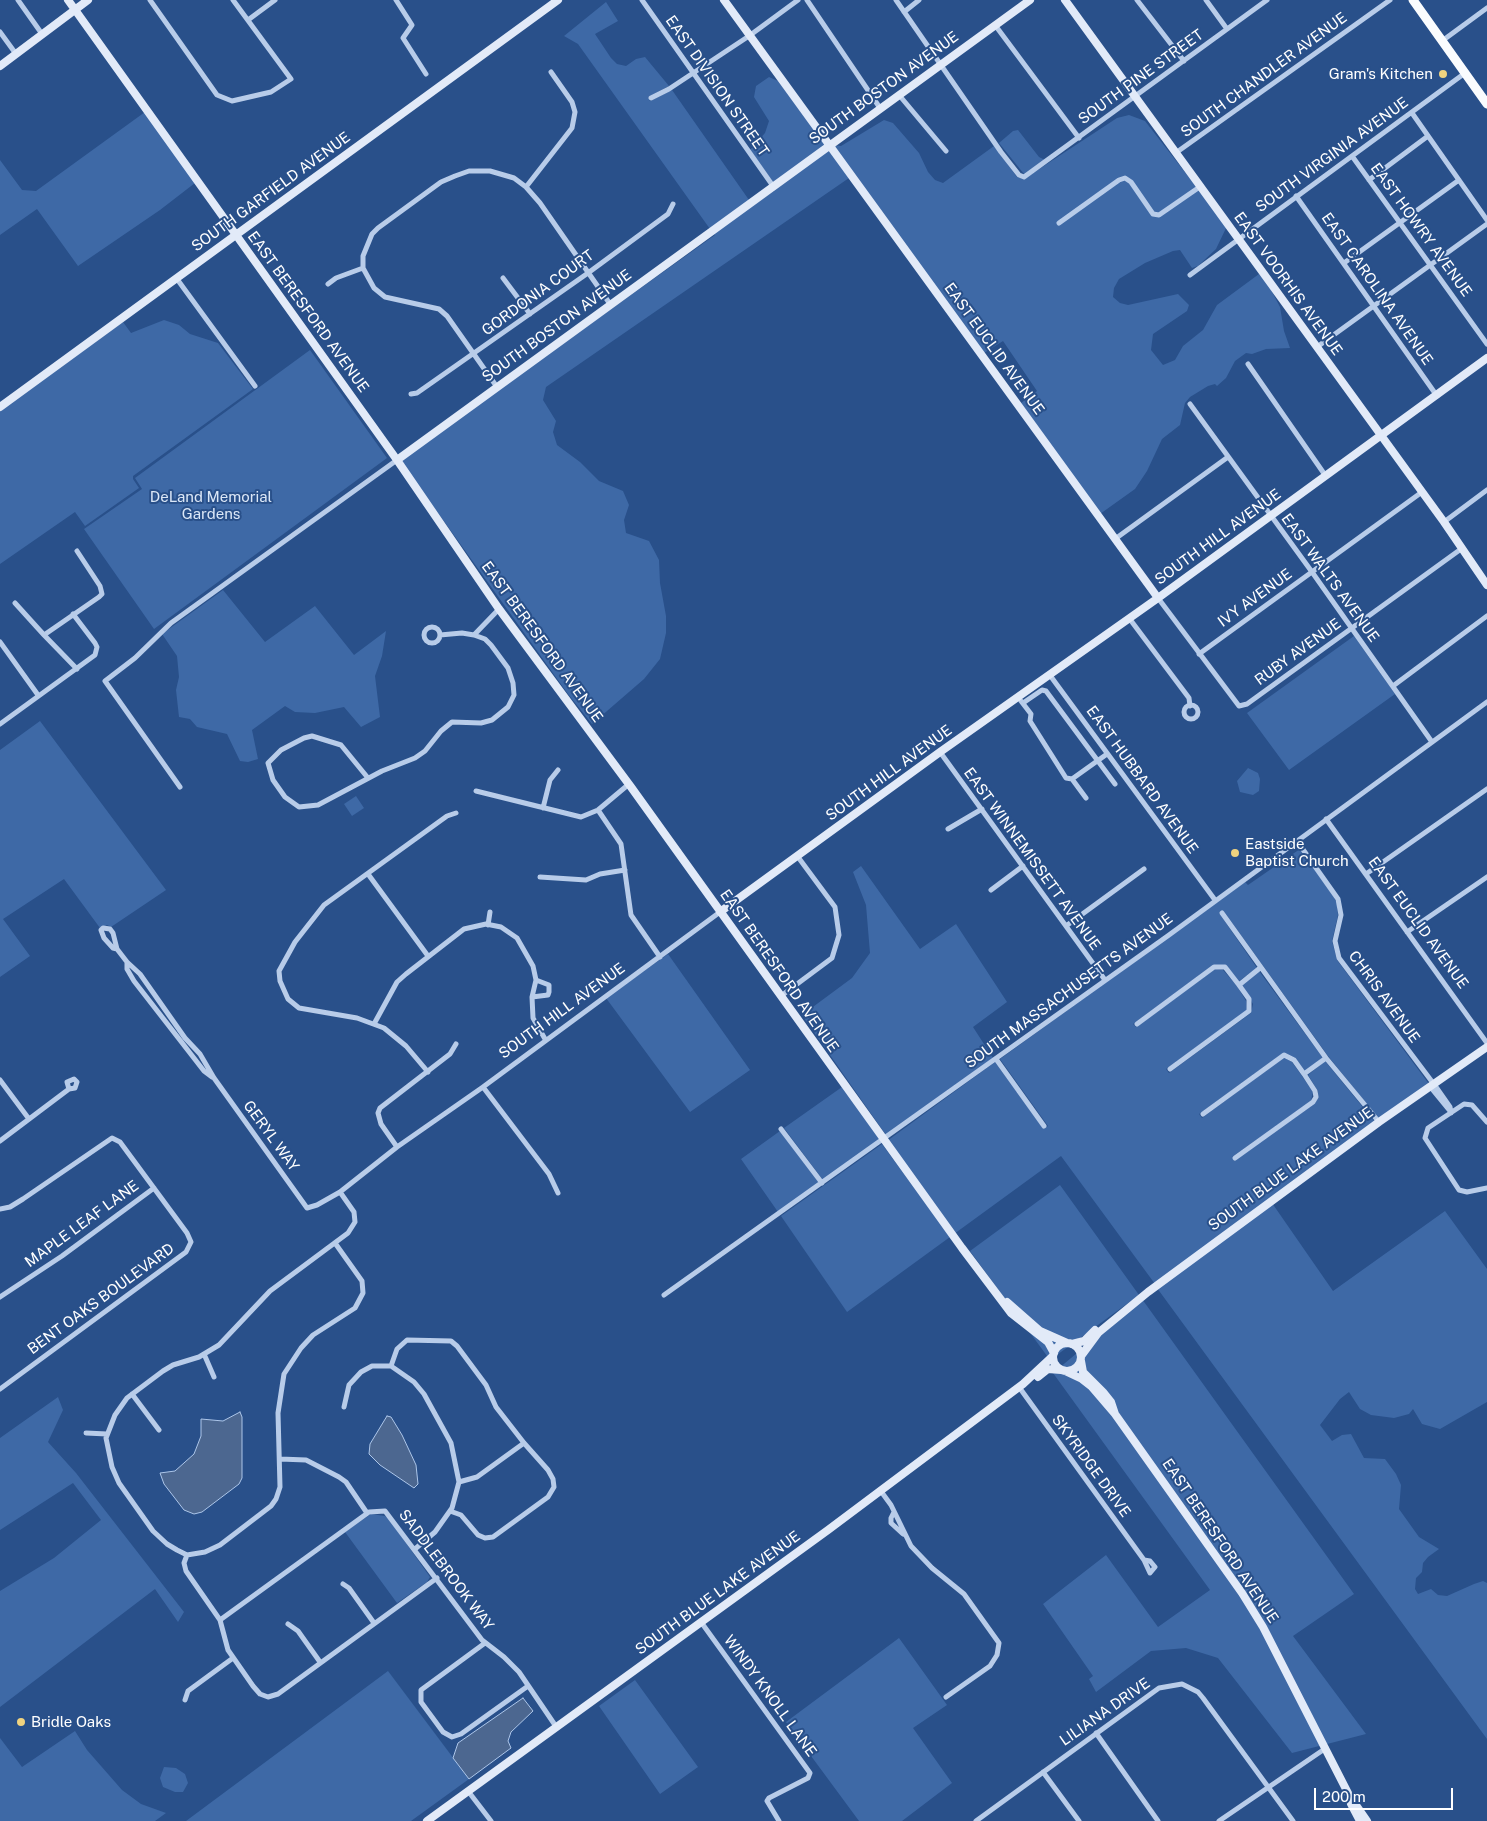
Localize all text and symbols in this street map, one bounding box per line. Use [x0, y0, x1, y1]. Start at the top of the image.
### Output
street label: SOUTH CHANDLER AVENUE [1178, 9, 1350, 141]
street label: EAST DIVISION STREET [661, 12, 773, 160]
street label: SOUTH PINE STREET [1075, 26, 1207, 128]
street label: SOUTH BOSTON AVENUE [806, 28, 962, 148]
place label: Gram's Kitchen [1329, 65, 1433, 83]
marker: Gram's Kitchen [1437, 68, 1449, 80]
street label: SOUTH VIRGINIA AVENUE [1252, 94, 1412, 216]
street label: SOUTH GARFIELD AVENUE [188, 128, 354, 256]
street label: EAST HOWRY AVENUE [1366, 160, 1476, 300]
street label: EAST VOORHIS AVENUE [1230, 209, 1346, 359]
street label: EAST CAROLINA AVENUE [1318, 209, 1436, 369]
street label: EAST BERESFORD AVENUE [244, 228, 372, 396]
street label: GORDONIA COURT [479, 246, 597, 340]
street label: SOUTH BOSTON AVENUE [479, 266, 635, 386]
street label: EAST EUCLID AVENUE [940, 280, 1048, 418]
street label: SOUTH HILL AVENUE [1151, 485, 1285, 589]
park label: DeLand Memorial Gardens [150, 488, 272, 523]
street label: EAST WALTS AVENUE [1277, 510, 1383, 646]
street label: EAST BERESFORD AVENUE [478, 558, 606, 726]
street label: IVY AVENUE [1214, 565, 1296, 631]
street label: RUBY AVENUE [1251, 615, 1345, 689]
street label: EAST HUBBARD AVENUE [1082, 703, 1202, 857]
street label: SOUTH HILL AVENUE [822, 721, 956, 825]
street label: EAST WINNEMISSETT AVENUE [960, 764, 1104, 954]
place label: Eastside Baptist Church [1245, 835, 1349, 870]
marker: Eastside Baptist Church [1229, 847, 1241, 859]
street label: EAST EUCLID AVENUE [1364, 854, 1472, 992]
street label: EAST BERESFORD AVENUE [716, 886, 842, 1056]
street label: SOUTH MASSACHUSETTS AVENUE [962, 910, 1176, 1072]
street label: CHRIS AVENUE [1345, 947, 1423, 1047]
street label: SOUTH HILL AVENUE [495, 959, 629, 1063]
street label: GERYL WAY [239, 1097, 303, 1175]
street label: SOUTH BLUE LAKE AVENUE [1205, 1103, 1377, 1235]
street label: MAPLE LEAF LANE [22, 1177, 142, 1271]
street label: BENT OAKS BOULEVARD [24, 1240, 178, 1358]
street label: SKYRIDGE DRIVE [1048, 1411, 1134, 1521]
street label: EAST BERESFORD AVENUE [1158, 1455, 1282, 1627]
street label: SADDLEBROOK WAY [395, 1506, 497, 1634]
street label: SOUTH BLUE LAKE AVENUE [632, 1527, 804, 1659]
street label: WINDY KNOLL LANE [720, 1632, 820, 1760]
street label: LILIANA DRIVE [1056, 1674, 1154, 1750]
place label: Bridle Oaks [31, 1713, 111, 1731]
marker: Bridle Oaks [15, 1716, 27, 1728]
scale bar [1317, 1778, 1456, 1810]
text: 200 m [1322, 1788, 1366, 1805]

